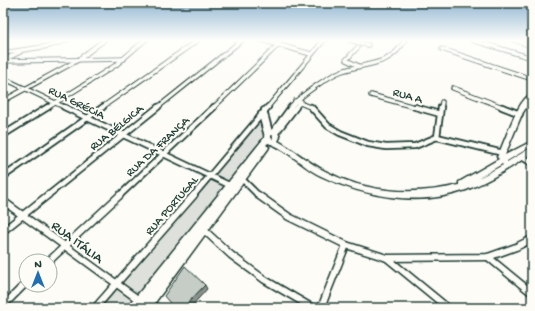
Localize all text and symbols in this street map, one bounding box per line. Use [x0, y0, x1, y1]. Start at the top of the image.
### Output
street label: RUA GRÉCIA [46, 84, 107, 124]
street label: RUA A [391, 86, 425, 108]
street label: RUA BÉLGICA [88, 102, 148, 155]
street label: RUA DA FRANÇA [124, 114, 194, 180]
street label: RUA PORTUGAL [143, 173, 202, 239]
street label: RUA ITÁLIA [47, 218, 106, 269]
north arrow [18, 253, 58, 293]
text: N [34, 259, 42, 271]

